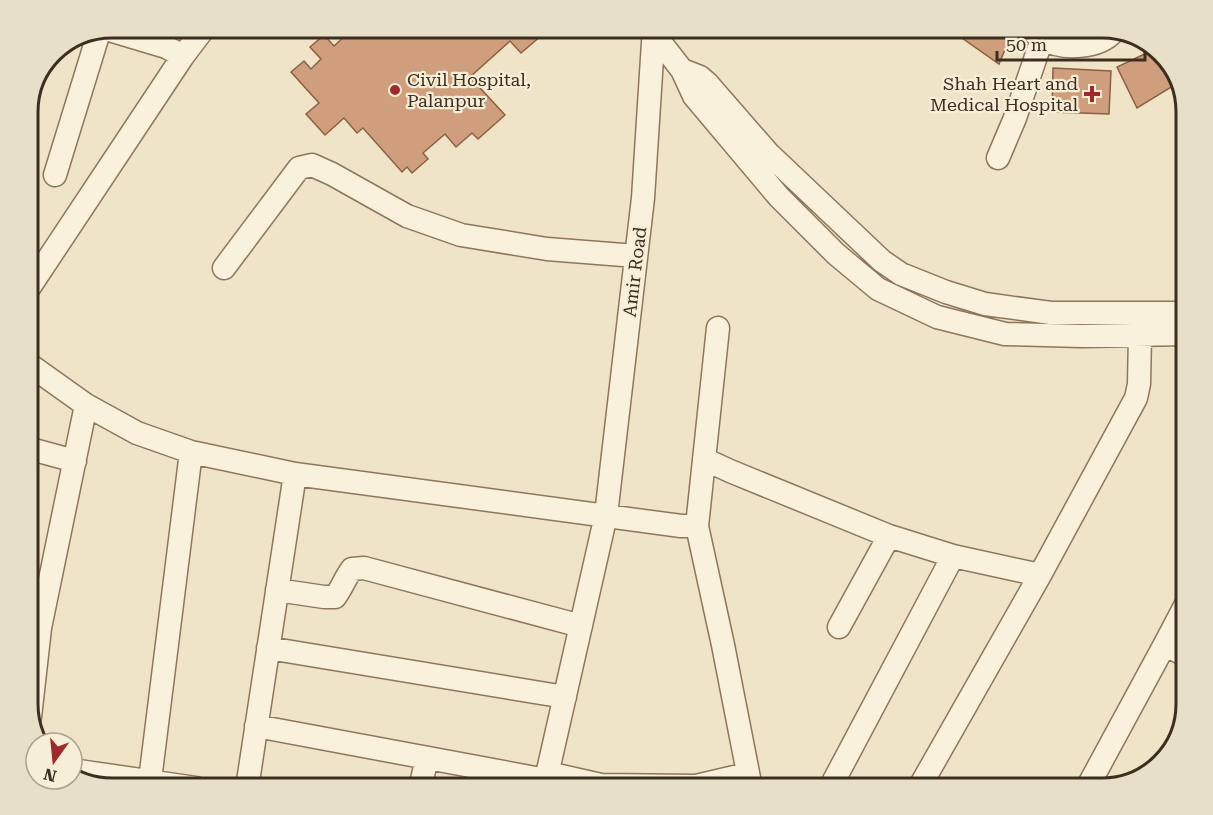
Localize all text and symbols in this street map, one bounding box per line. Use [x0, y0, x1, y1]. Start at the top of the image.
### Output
scale bar [997, 24, 1146, 62]
text: 50 m [1006, 34, 1047, 55]
place label: Civil Hospital, Palanpur [407, 69, 531, 111]
place label: Shah Heart and Medical Hospital [930, 73, 1078, 115]
marker: Civil Hospital, Palanpur [388, 83, 402, 97]
marker: Shah Heart and Medical Hospital [1083, 85, 1101, 103]
street label: Amir Road [619, 225, 651, 318]
north arrow [24, 731, 84, 791]
text: N [42, 764, 59, 786]

